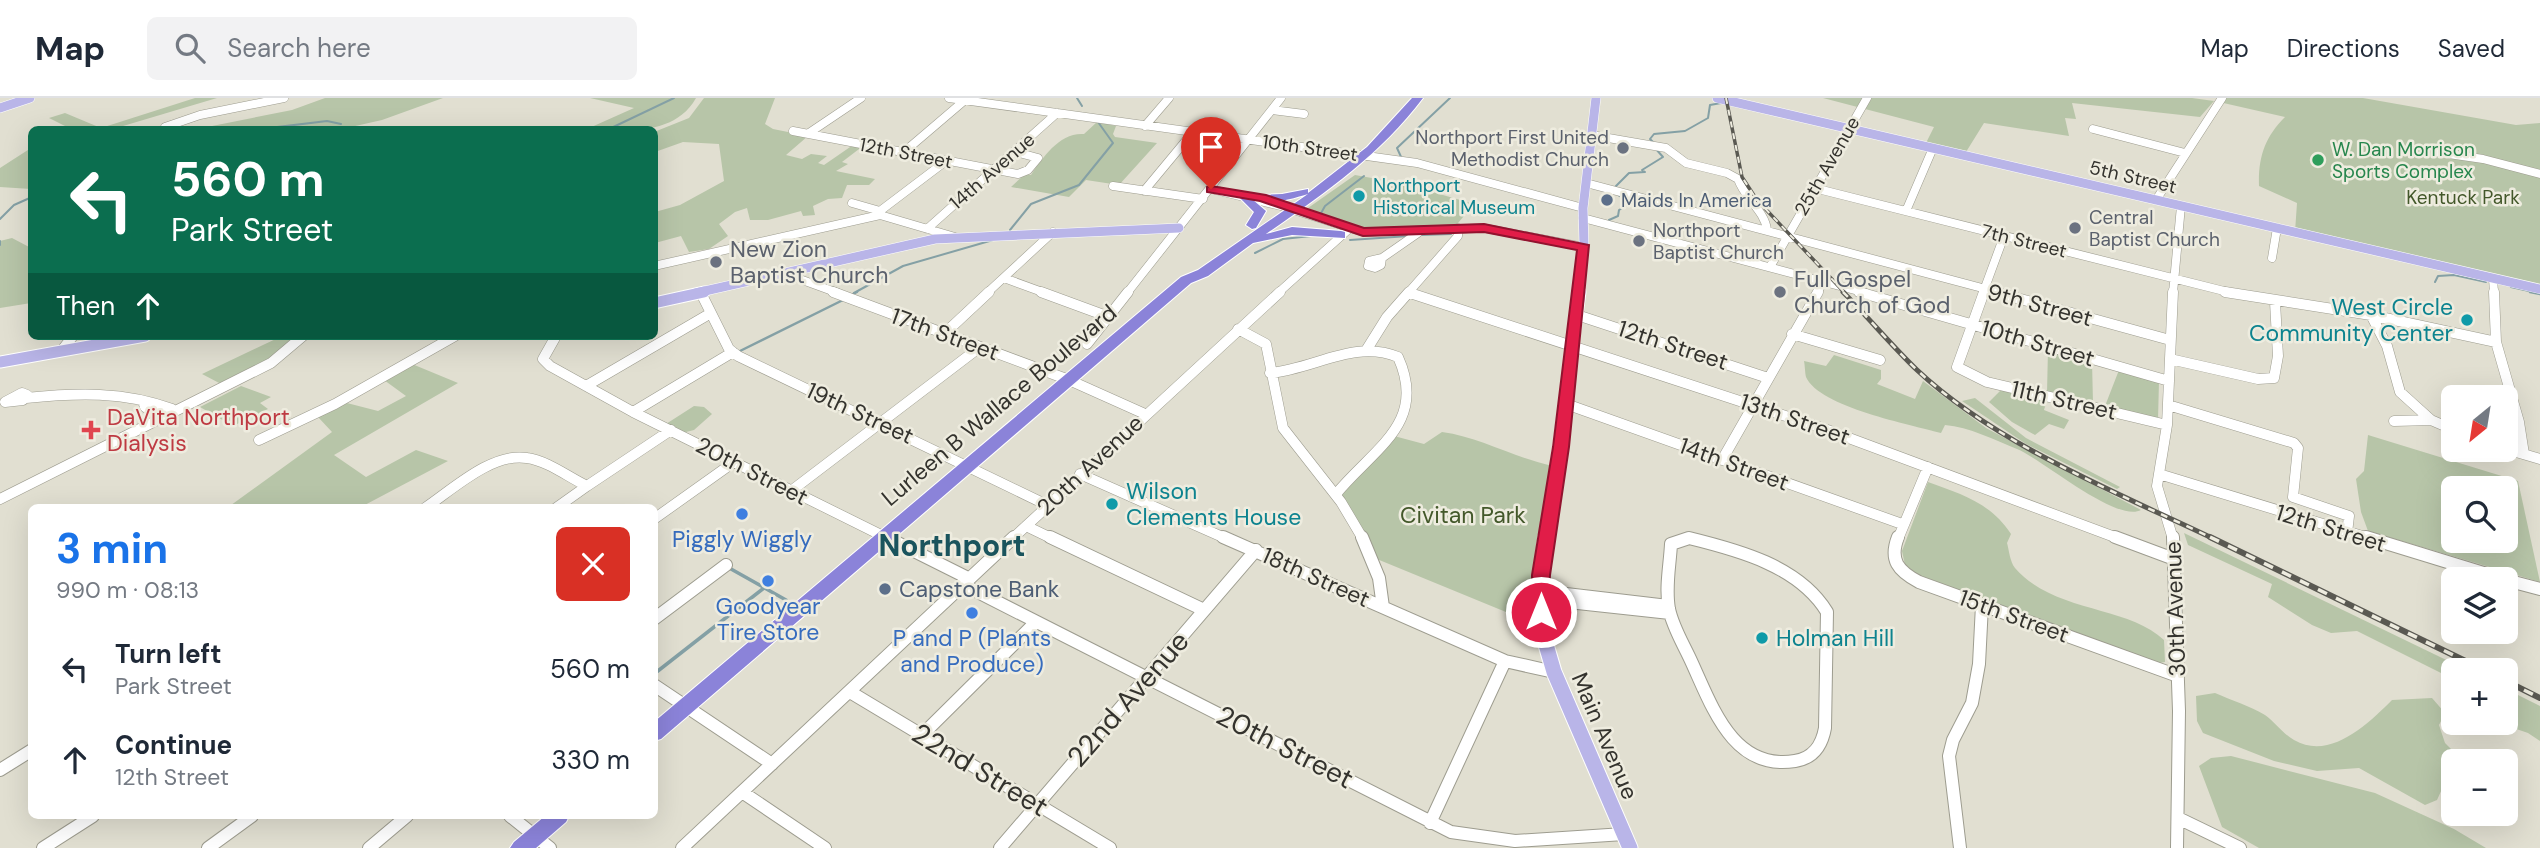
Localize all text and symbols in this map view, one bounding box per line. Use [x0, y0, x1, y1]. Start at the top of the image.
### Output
search box [147, 17, 637, 80]
text: Map [35, 27, 105, 70]
icon: search [171, 29, 209, 67]
text: Search here [227, 31, 371, 65]
text: Map [2201, 33, 2249, 64]
text: Directions [2287, 33, 2400, 64]
text: Saved [2438, 33, 2505, 64]
street label: 25th Avenue [1789, 112, 1865, 220]
pin [1181, 117, 1241, 189]
place label: Northport First United Methodist Church [1415, 125, 1609, 172]
street label: 14th Avenue [944, 127, 1040, 215]
icon: arrive [1192, 128, 1230, 166]
street label: 10th Street [1261, 129, 1359, 167]
street label: 12th Street [857, 132, 955, 174]
place label: W. Dan Morrison Sports Complex [2332, 137, 2475, 184]
marker: Northport First United Methodist Church [1615, 140, 1631, 156]
text: 560 m [171, 147, 325, 211]
marker: W. Dan Morrison Sports Complex [2310, 152, 2326, 168]
icon: left [56, 154, 147, 245]
street label: 5th Street [2087, 155, 2179, 199]
place label: Northport Historical Museum [1373, 173, 1535, 220]
park label: Kentuck Park [2406, 185, 2520, 210]
marker: Northport Historical Museum [1351, 188, 1367, 204]
place label: Maids In America [1621, 188, 1772, 213]
marker: Maids In America [1599, 192, 1615, 208]
place label: Central Baptist Church [2089, 205, 2220, 252]
text: Park Street [171, 209, 333, 251]
place label: Northport Baptist Church [1653, 218, 1784, 265]
street label: 7th Street [1979, 218, 2069, 264]
marker: Central Baptist Church [2067, 220, 2083, 236]
marker: Northport Baptist Church [1631, 233, 1647, 249]
place label: New Zion Baptist Church [730, 234, 888, 290]
marker: New Zion Baptist Church [708, 254, 724, 270]
place label: Full Gospel Church of God [1794, 264, 1951, 320]
street label: 9th Street [1984, 277, 2096, 333]
marker: Full Gospel Church of God [1772, 284, 1788, 300]
icon: ahead [129, 287, 167, 325]
text: Then [56, 289, 115, 323]
place label: West Circle Community Center [2249, 292, 2453, 348]
street label: Lurleen B Wallace Boulevard [875, 298, 1123, 512]
street label: 17th Street [887, 301, 1003, 367]
marker: West Circle Community Center [2459, 312, 2475, 328]
street label: 12th Street [1614, 313, 1732, 377]
street label: 10th Street [1978, 313, 2098, 373]
street label: 11th Street [2008, 373, 2120, 427]
street label: 19th Street [801, 375, 919, 451]
north arrow [2441, 385, 2518, 462]
map controls [2441, 385, 2518, 826]
street label: 13th Street [1736, 386, 1854, 452]
place label: DaVita Northport Dialysis [107, 402, 290, 458]
street label: 20th Avenue [1030, 408, 1150, 522]
marker: DaVita Northport Dialysis [81, 420, 101, 440]
street label: 20th Street [691, 430, 813, 512]
street label: 14th Street [1675, 430, 1793, 498]
place label: Wilson Clements House [1126, 476, 1301, 532]
button: search [2441, 476, 2518, 553]
marker: Wilson Clements House [1104, 496, 1120, 512]
street label: 12th Street [2272, 497, 2390, 559]
park label: Civitan Park [1400, 500, 1526, 530]
marker: Piggly Wiggly [734, 506, 750, 522]
text: 3 min [56, 521, 168, 576]
place label: Piggly Wiggly [672, 524, 812, 554]
district label: Northport [878, 526, 1026, 565]
button: close [556, 527, 630, 601]
street label: 18th Street [1258, 540, 1374, 614]
street label: 30th Avenue [2158, 541, 2192, 677]
button: layers [2441, 567, 2518, 644]
marker: Goodyear Tire Store [760, 573, 776, 589]
place label: Capstone Bank [899, 574, 1060, 604]
text: 990 m · 08:13 [56, 575, 199, 605]
position arrow [1504, 575, 1578, 649]
marker: Capstone Bank [877, 581, 893, 597]
street label: 15th Street [1955, 582, 2073, 650]
place label: Goodyear Tire Store [716, 591, 820, 647]
marker: P and P (Plants and Produce) [964, 605, 980, 621]
place label: P and P (Plants and Produce) [893, 623, 1051, 679]
street label: 22nd Avenue [1059, 623, 1197, 775]
place label: Holman Hill [1776, 623, 1894, 653]
marker: Holman Hill [1754, 630, 1770, 646]
text: Turn left [115, 637, 222, 671]
icon: left [56, 650, 94, 688]
text: 560 m [550, 652, 630, 686]
button: + [2441, 658, 2518, 735]
street label: Main Avenue [1565, 668, 1645, 804]
text: Park Street [115, 671, 232, 701]
street label: 20th Street [1210, 697, 1360, 797]
street label: 22nd Street [905, 715, 1055, 825]
text: Continue [115, 728, 232, 762]
icon: ahead [56, 741, 94, 779]
text: 330 m [551, 743, 630, 777]
button: − [2441, 749, 2518, 826]
text: 12th Street [115, 762, 229, 792]

